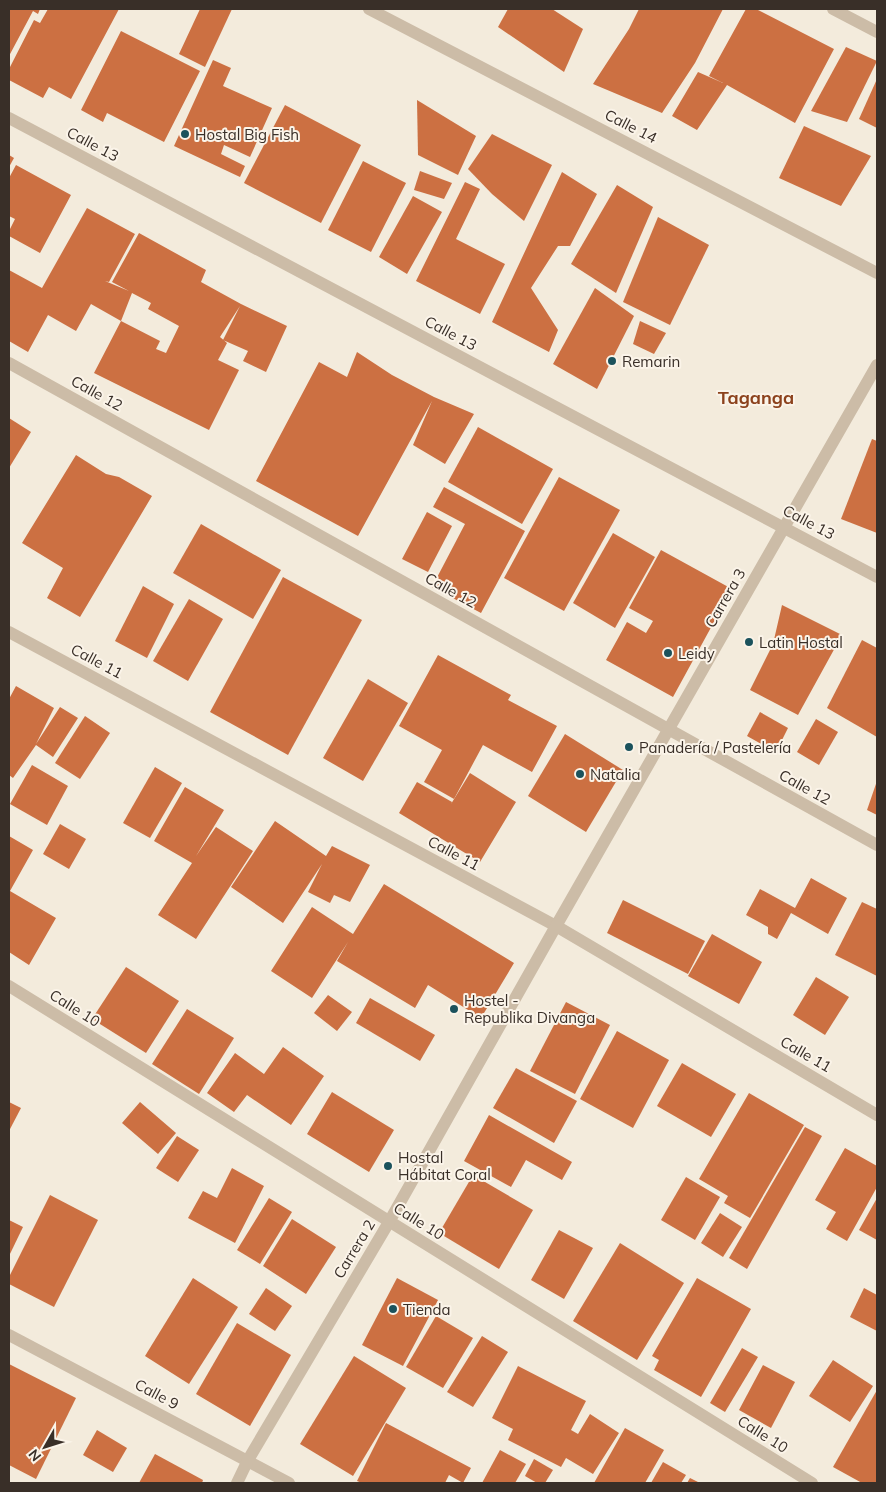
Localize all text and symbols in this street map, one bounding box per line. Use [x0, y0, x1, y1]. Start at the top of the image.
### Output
street label: Calle 14 [602, 105, 660, 147]
street label: Calle 13 [64, 122, 122, 166]
place label: Hostal Big Fish [195, 125, 299, 144]
marker: Hostal Big Fish [179, 128, 191, 140]
street label: Calle 13 [422, 311, 480, 355]
place label: Remarin [622, 352, 680, 371]
marker: Remarin [606, 355, 618, 367]
street label: Calle 12 [68, 371, 126, 415]
district label: Taganga [718, 386, 794, 409]
street label: Calle 13 [780, 500, 838, 544]
street label: Carrera 3 [700, 565, 750, 631]
street label: Calle 12 [422, 568, 480, 612]
place label: Latin Hostal [759, 633, 843, 652]
marker: Latin Hostal [743, 636, 755, 648]
street label: Calle 11 [68, 639, 126, 683]
place label: Leidy [678, 644, 715, 663]
marker: Leidy [662, 647, 674, 659]
place label: Panadería / Pastelería [639, 738, 791, 757]
marker: Panadería / Pastelería [623, 741, 635, 753]
place label: Natalia [590, 765, 641, 784]
street label: Calle 12 [776, 765, 834, 809]
marker: Natalia [574, 768, 586, 780]
street label: Calle 11 [425, 831, 483, 875]
street label: Calle 10 [46, 985, 104, 1031]
place label: Hostel - Republika Divanga [464, 991, 595, 1027]
marker: Hostel - Republika Divanga [448, 1003, 460, 1015]
street label: Calle 11 [777, 1032, 835, 1076]
place label: Hostal Hábitat Coral [398, 1148, 491, 1184]
marker: Hostal Hábitat Coral [382, 1160, 394, 1172]
street label: Calle 10 [390, 1198, 448, 1244]
street label: Carrera 2 [329, 1216, 379, 1282]
place label: Tienda [403, 1300, 451, 1319]
marker: Tienda [387, 1303, 399, 1315]
street label: Calle 9 [132, 1375, 182, 1413]
street label: Calle 10 [734, 1411, 792, 1457]
north arrow [20, 1422, 70, 1472]
text: N [25, 1445, 45, 1465]

